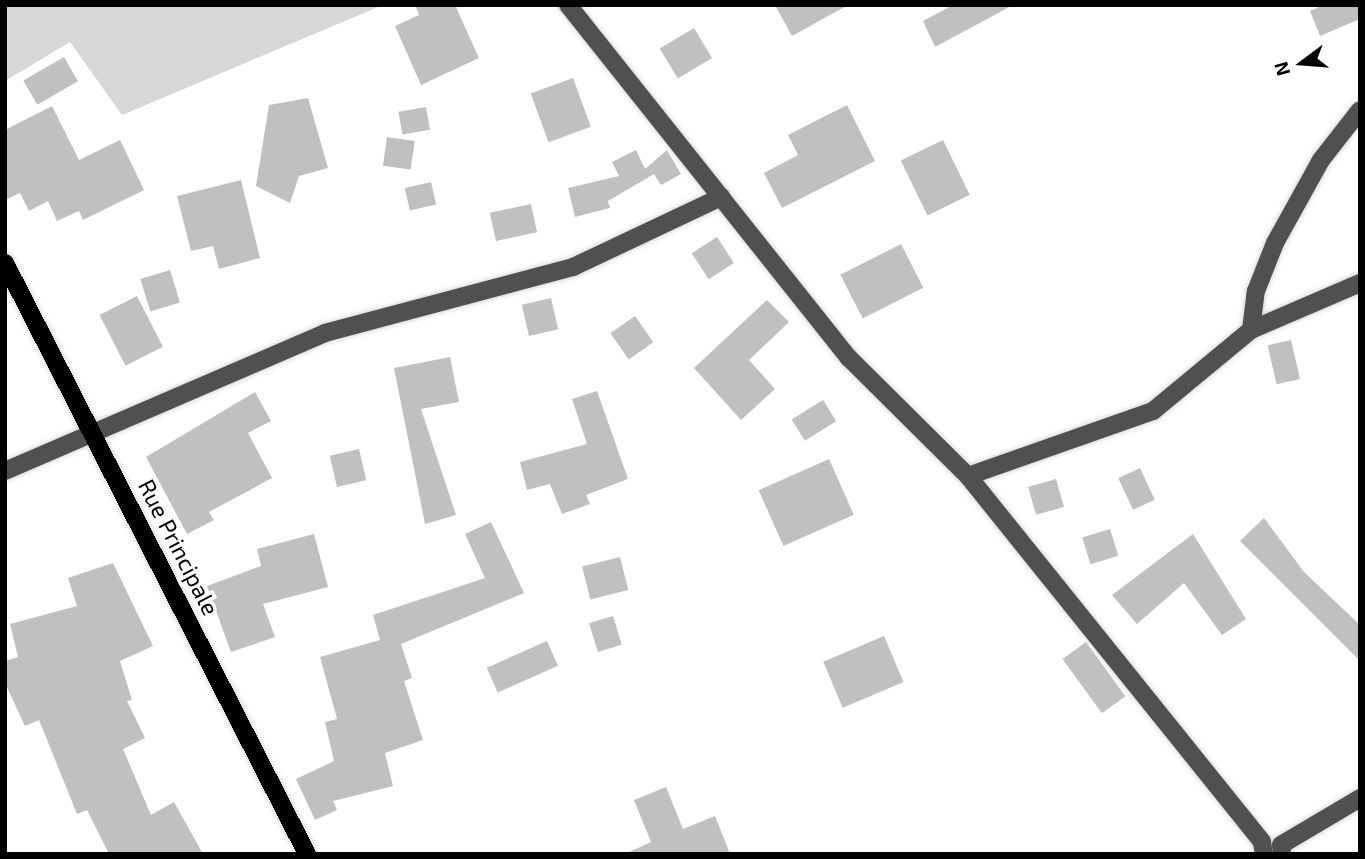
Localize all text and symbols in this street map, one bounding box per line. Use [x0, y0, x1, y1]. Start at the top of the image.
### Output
north arrow [1267, 28, 1337, 98]
text: N [1268, 59, 1294, 79]
street label: Rue Principale [133, 474, 225, 620]

